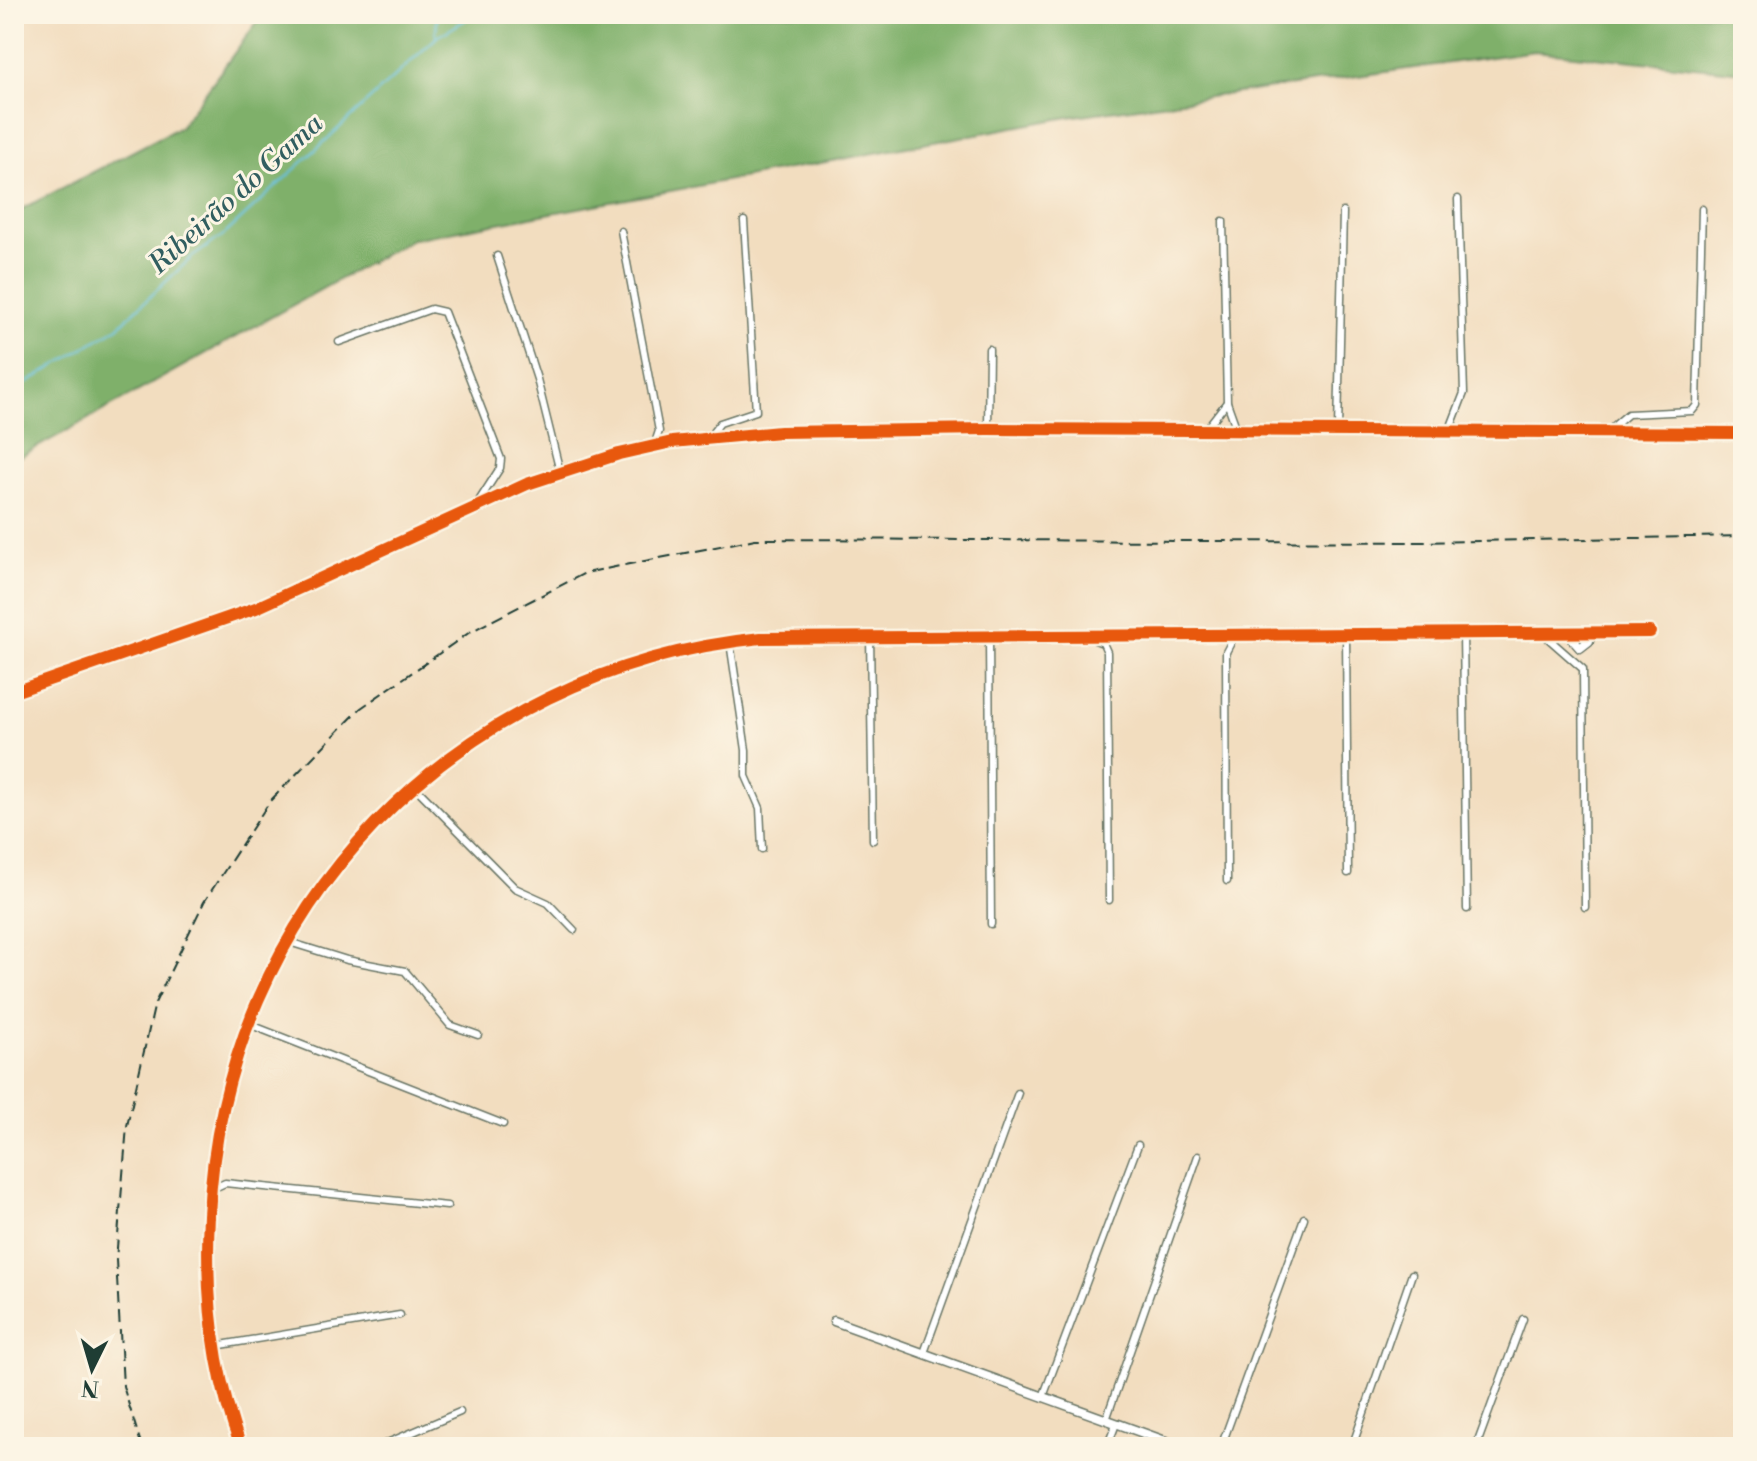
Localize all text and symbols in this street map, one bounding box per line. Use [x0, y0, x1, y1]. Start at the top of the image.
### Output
water label: Ribeirão do Gama [141, 106, 331, 282]
north arrow [52, 1329, 132, 1409]
text: N [80, 1373, 100, 1402]

